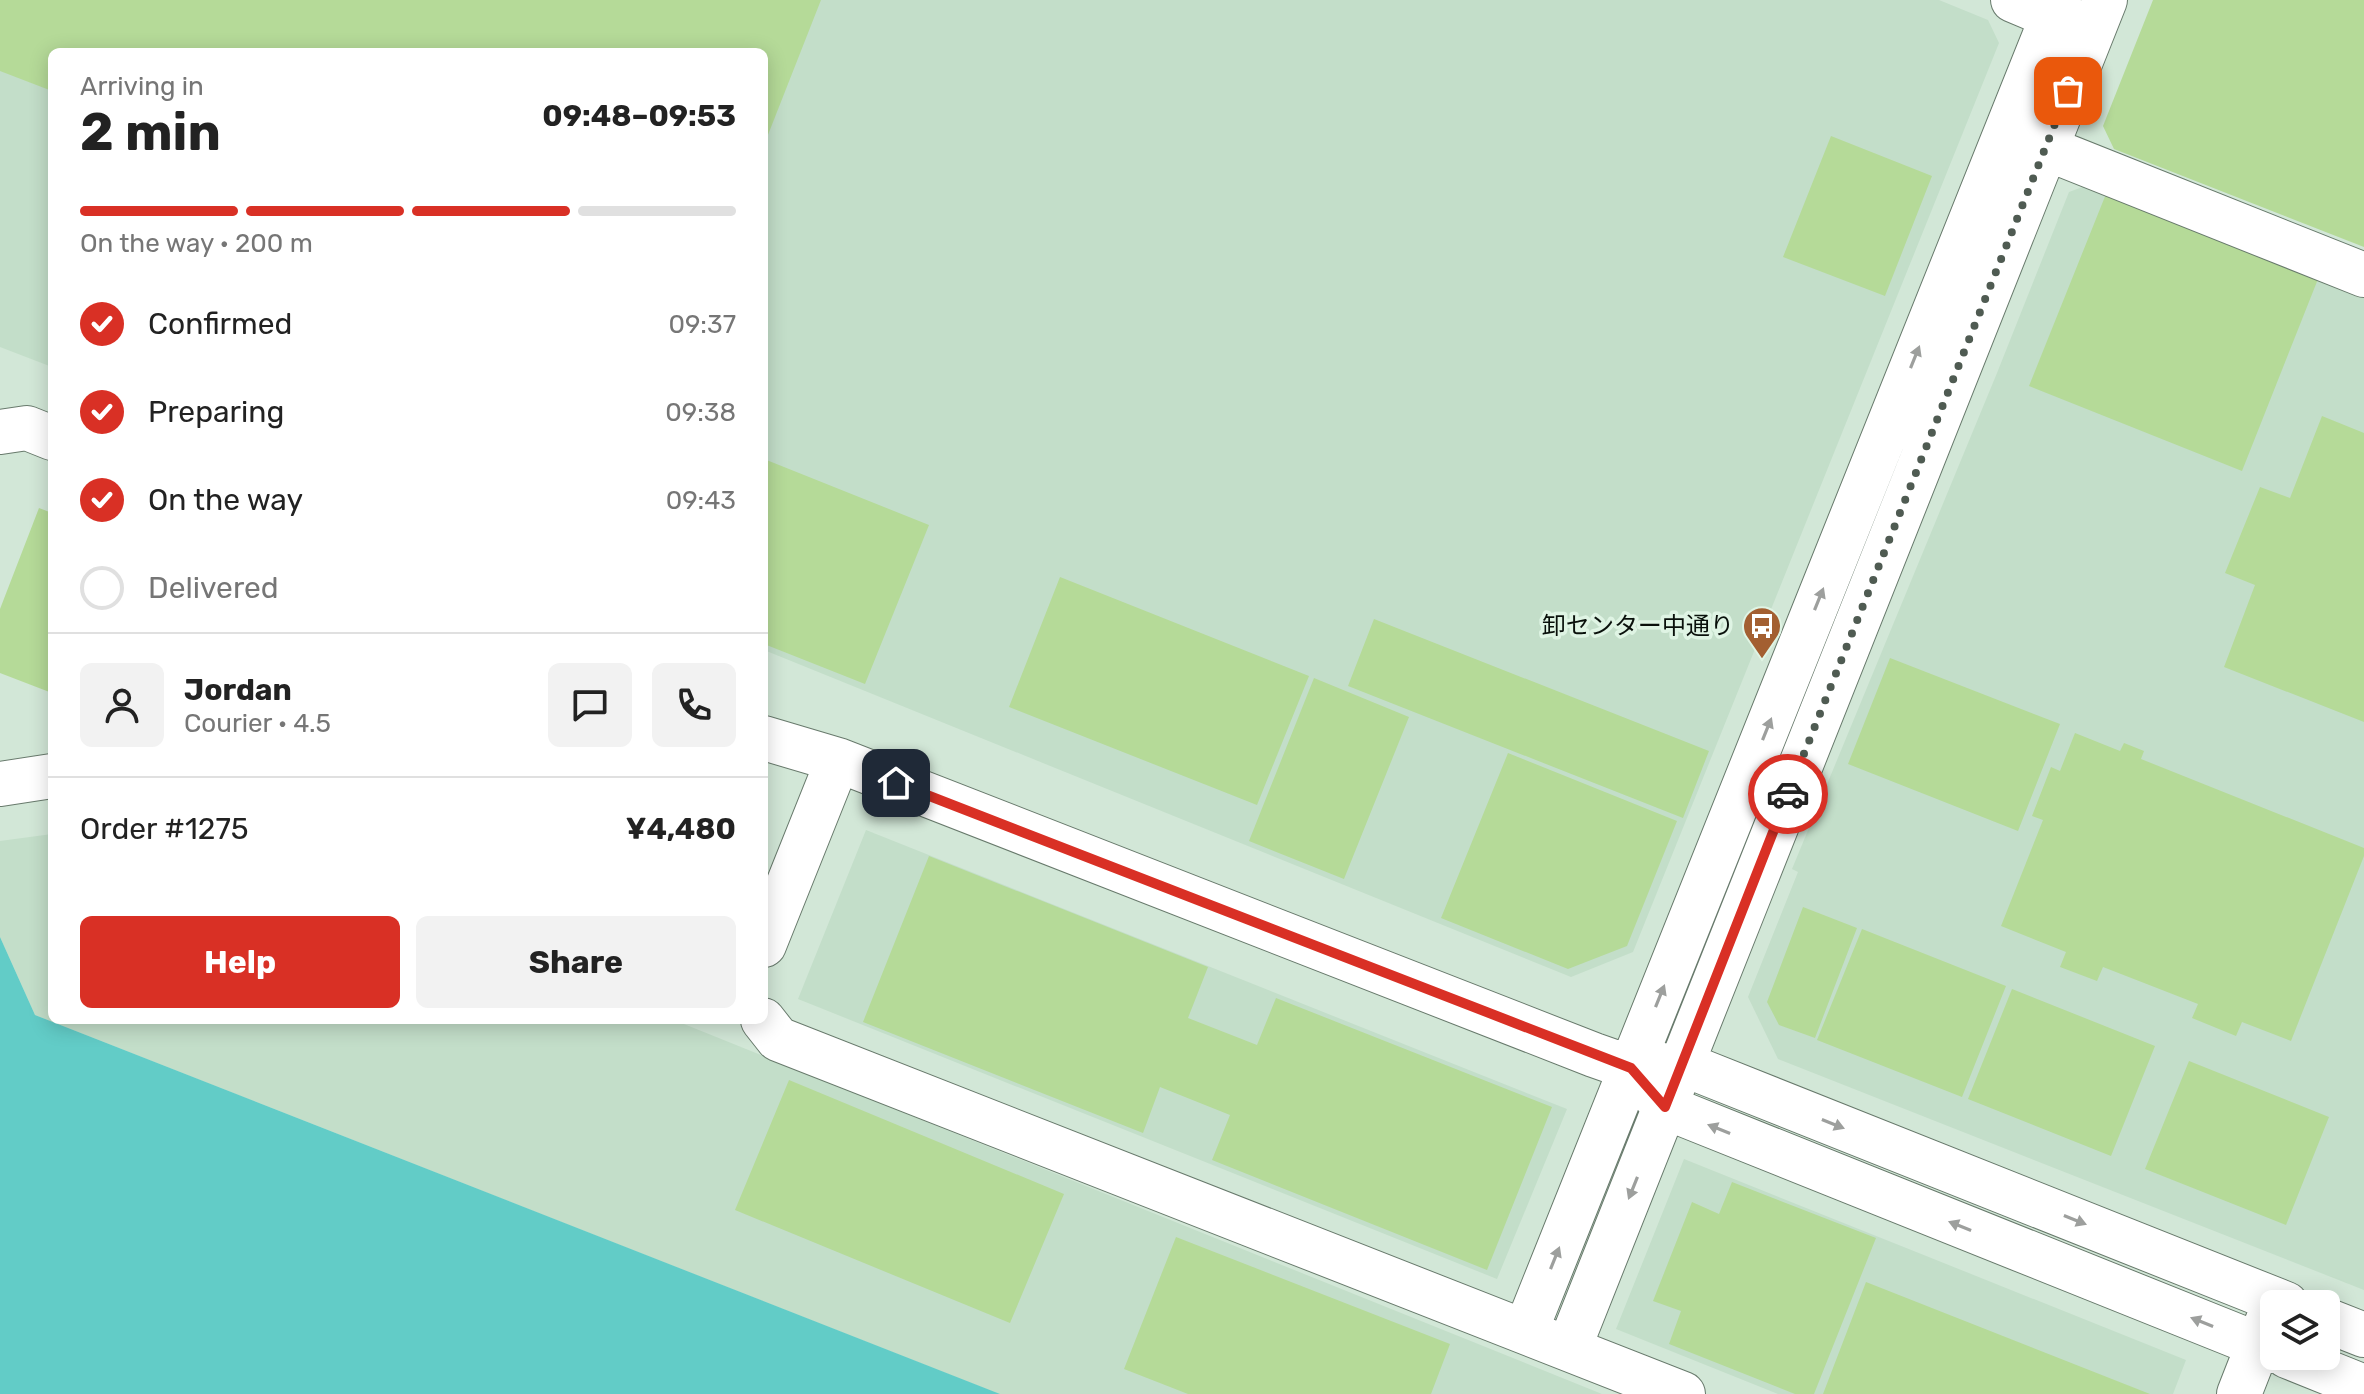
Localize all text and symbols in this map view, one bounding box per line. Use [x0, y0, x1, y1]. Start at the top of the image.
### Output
pin [2034, 57, 2102, 125]
icon: bag [2046, 69, 2090, 113]
text: Arriving in [80, 71, 204, 102]
text: 09:48–09:53 [542, 98, 736, 134]
text: 2 min [80, 101, 221, 163]
text: On the way · 200 m [80, 228, 313, 259]
icon: check [80, 302, 124, 346]
text: Confirmed [148, 306, 292, 342]
text: 09:37 [668, 309, 736, 340]
one-way arrow [1909, 345, 1922, 369]
icon: check [80, 390, 124, 434]
text: Preparing [148, 394, 284, 430]
text: 09:38 [665, 397, 736, 428]
icon: check [80, 478, 124, 522]
text: On the way [148, 482, 303, 518]
text: 09:43 [666, 485, 736, 516]
text: Delivered [148, 570, 279, 606]
one-way arrow [1813, 587, 1826, 611]
bus stop icon: 卸センター中通り [1741, 605, 1783, 660]
place label: 卸センター中通り [1542, 612, 1734, 640]
button: person [80, 663, 164, 747]
button: chat [548, 663, 632, 747]
button: phone [652, 663, 736, 747]
text: Jordan [184, 672, 292, 708]
text: Courier · 4.5 [184, 708, 331, 739]
one-way arrow [1761, 717, 1774, 741]
pin [862, 749, 930, 817]
courier [1748, 754, 1828, 834]
icon: home [874, 761, 918, 805]
icon: car [1766, 772, 1810, 816]
text: Order #1275 [80, 811, 249, 847]
text: ¥4,480 [626, 811, 736, 847]
button: Help [80, 916, 400, 1008]
button: Share [416, 916, 736, 1008]
one-way arrow [1653, 984, 1666, 1008]
one-way arrow [1821, 1118, 1845, 1131]
one-way arrow [1707, 1122, 1731, 1135]
one-way arrow [1626, 1176, 1639, 1200]
one-way arrow [2063, 1214, 2087, 1227]
one-way arrow [1948, 1219, 1972, 1232]
one-way arrow [1549, 1246, 1562, 1270]
map controls [2260, 1290, 2340, 1370]
button: layers [2260, 1290, 2340, 1370]
one-way arrow [2190, 1315, 2214, 1328]

